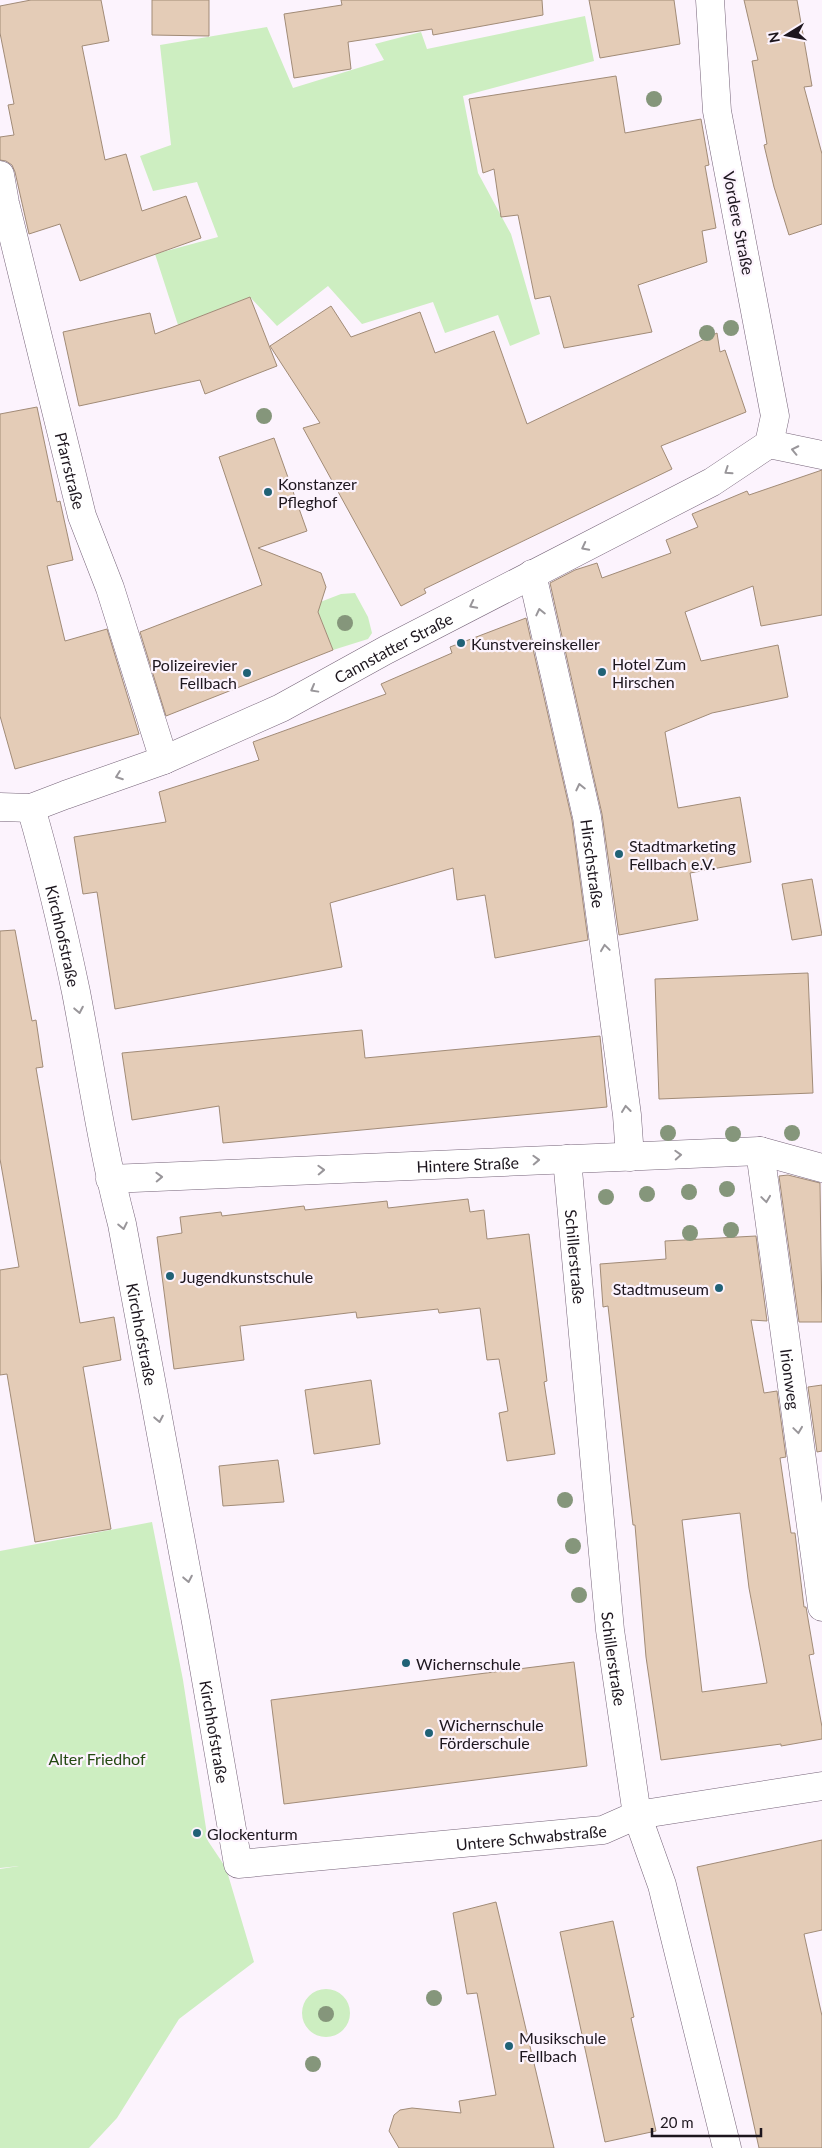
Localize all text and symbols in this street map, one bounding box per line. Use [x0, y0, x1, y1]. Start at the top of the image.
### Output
north arrow [762, 10, 812, 60]
text: N [764, 31, 783, 44]
street label: Vordere Straße [720, 170, 758, 276]
street label: Pfarrstraße [52, 430, 89, 511]
one-way arrow [791, 446, 800, 456]
one-way arrow [725, 465, 734, 474]
place label: Konstanzer Pfleghof [278, 474, 357, 511]
marker: Konstanzer Pfleghof [262, 486, 274, 498]
one-way arrow [581, 541, 590, 551]
one-way arrow [469, 598, 478, 608]
one-way arrow [535, 607, 546, 616]
street label: Cannstatter Straße [330, 608, 456, 686]
place label: Kunstvereinskeller [471, 634, 600, 653]
marker: Kunstvereinskeller [455, 637, 467, 649]
place label: Hotel Zum Hirschen [612, 654, 686, 691]
place label: Polizeirevier Fellbach [152, 655, 237, 692]
marker: Hotel Zum Hirschen [596, 666, 608, 678]
marker: Polizeirevier Fellbach [241, 667, 253, 679]
one-way arrow [311, 683, 320, 693]
one-way arrow [115, 770, 123, 780]
one-way arrow [575, 783, 586, 792]
street label: Hirschstraße [578, 818, 609, 909]
place label: Stadtmarketing Fellbach e.V. [629, 836, 736, 873]
marker: Stadtmarketing Fellbach e.V. [613, 848, 625, 860]
street label: Kirchhofstraße [43, 883, 84, 989]
one-way arrow [600, 943, 610, 952]
one-way arrow [73, 1006, 83, 1014]
one-way arrow [621, 1104, 632, 1112]
one-way arrow [675, 1150, 683, 1161]
street label: Hintere Straße [416, 1152, 519, 1175]
one-way arrow [532, 1155, 540, 1166]
one-way arrow [318, 1164, 326, 1175]
one-way arrow [155, 1171, 163, 1182]
one-way arrow [761, 1195, 771, 1204]
street label: Schillerstraße [562, 1208, 590, 1305]
one-way arrow [117, 1222, 127, 1230]
place label: Jugendkunstschule [180, 1267, 313, 1286]
marker: Jugendkunstschule [164, 1270, 176, 1282]
place label: Stadtmuseum [613, 1279, 709, 1298]
street label: Kirchhofstraße [124, 1281, 161, 1387]
marker: Stadtmuseum [713, 1282, 725, 1294]
street label: Irionweg [777, 1347, 805, 1411]
one-way arrow [153, 1415, 163, 1423]
one-way arrow [792, 1426, 803, 1434]
one-way arrow [183, 1574, 193, 1583]
street label: Schillerstraße [599, 1611, 630, 1707]
place label: Wichernschule [416, 1654, 521, 1673]
marker: Wichernschule [400, 1657, 412, 1669]
street label: Kirchhofstraße [197, 1679, 233, 1784]
place label: Wichernschule Förderschule [439, 1715, 544, 1752]
marker: Wichernschule Förderschule [423, 1727, 435, 1739]
park label: Alter Friedhof [48, 1749, 146, 1768]
street label: Untere Schwabstraße [455, 1820, 607, 1853]
place label: Glockenturm [207, 1824, 298, 1843]
marker: Glockenturm [191, 1827, 203, 1839]
place label: Musikschule Fellbach [519, 2028, 606, 2065]
marker: Musikschule Fellbach [503, 2040, 515, 2052]
scale bar [652, 2106, 761, 2138]
text: 20 m [660, 2113, 694, 2131]

